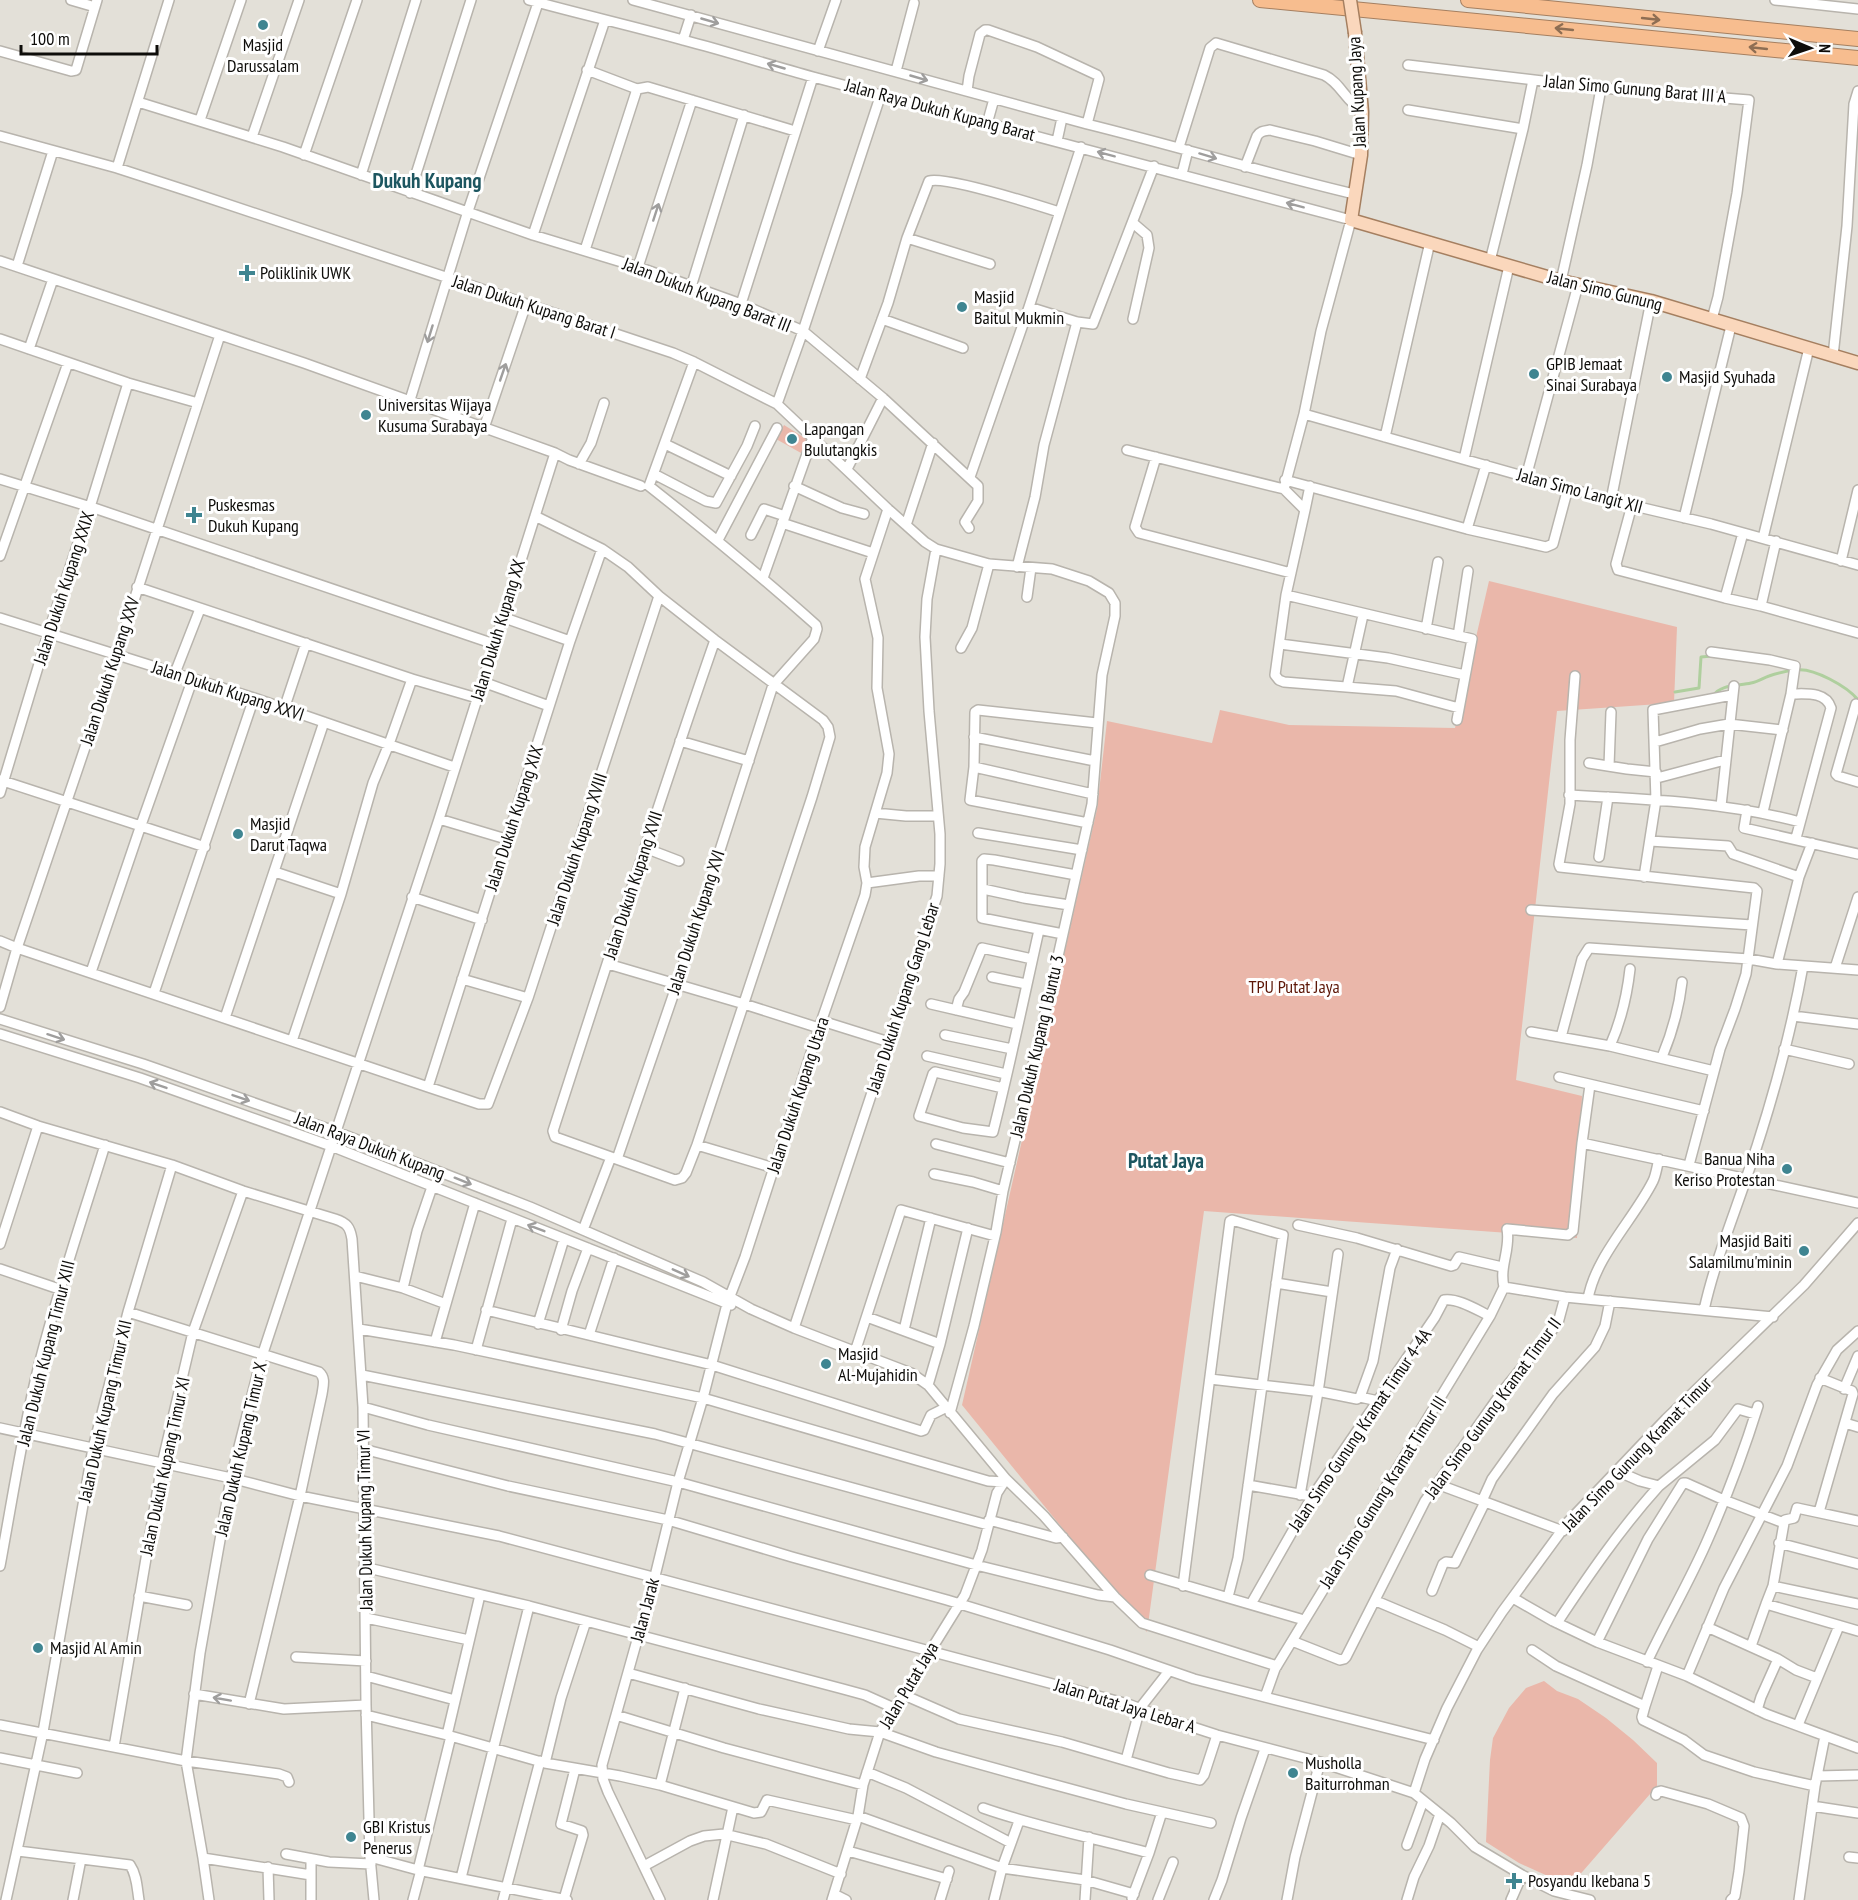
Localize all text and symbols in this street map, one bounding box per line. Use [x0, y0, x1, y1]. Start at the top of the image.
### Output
one-way arrow [1641, 13, 1661, 24]
one-way arrow [700, 16, 719, 27]
scale bar [21, 18, 158, 56]
marker: Masjid Darussalam [256, 18, 270, 32]
north arrow [1780, 18, 1840, 78]
one-way arrow [1554, 23, 1574, 34]
text: 100 m [30, 27, 70, 50]
place label: Masjid Darussalam [227, 33, 299, 77]
street label: Jalan Kupang Jaya [1342, 36, 1371, 149]
one-way arrow [1749, 42, 1768, 53]
text: N [1815, 44, 1835, 53]
one-way arrow [767, 60, 786, 71]
street label: Jalan Simo Gunung Barat III A [1542, 69, 1727, 108]
street label: Jalan Raya Dukuh Kupang Barat [842, 73, 1038, 146]
one-way arrow [909, 73, 928, 84]
one-way arrow [1097, 147, 1116, 159]
one-way arrow [1198, 151, 1217, 162]
district label: Dukuh Kupang [372, 167, 482, 194]
one-way arrow [1285, 198, 1304, 210]
one-way arrow [651, 203, 662, 222]
street label: Jalan Dukuh Kupang Barat III [619, 251, 795, 337]
place label: Poliklinik UWK [260, 261, 351, 284]
marker: Poliklinik UWK [238, 264, 256, 282]
street label: Jalan Simo Gunung [1544, 265, 1665, 316]
street label: Jalan Dukuh Kupang Barat I [449, 269, 619, 344]
place label: Masjid Baitul Mukmin [974, 285, 1064, 329]
marker: Masjid Baitul Mukmin [955, 300, 969, 314]
one-way arrow [424, 324, 435, 343]
place label: GPIB Jemaat Sinai Surabaya [1546, 352, 1637, 396]
one-way arrow [498, 363, 509, 382]
place label: Masjid Syuhada [1679, 365, 1776, 388]
marker: GPIB Jemaat Sinai Surabaya [1527, 367, 1541, 381]
marker: Masjid Syuhada [1660, 370, 1674, 384]
place label: Universitas Wijaya Kusuma Surabaya [378, 393, 491, 437]
marker: Universitas Wijaya Kusuma Surabaya [359, 408, 373, 422]
place label: Lapangan Bulutangkis [804, 417, 877, 461]
marker: Lapangan Bulutangkis [785, 432, 799, 446]
street label: Jalan Simo Langit XII [1514, 462, 1646, 518]
place label: Puskesmas Dukuh Kupang [208, 493, 299, 537]
marker: Puskesmas Dukuh Kupang [185, 506, 203, 524]
street label: Jalan Dukuh Kupang XXIX [28, 508, 99, 668]
street label: Jalan Dukuh Kupang XX [465, 556, 530, 704]
street label: Jalan Dukuh Kupang XXV [74, 593, 145, 749]
street label: Jalan Dukuh Kupang XXVI [148, 655, 307, 726]
street label: Jalan Dukuh Kupang XIX [479, 742, 548, 894]
street label: Jalan Dukuh Kupang XVIII [541, 770, 612, 929]
street label: Jalan Dukuh Kupang XVII [597, 808, 667, 963]
place label: Masjid Darut Taqwa [250, 812, 327, 856]
marker: Masjid Darut Taqwa [231, 827, 245, 841]
street label: Jalan Dukuh Kupang XVI [661, 847, 730, 998]
street label: Jalan Dukuh Kupang Gang Lebar [861, 900, 944, 1097]
street label: Jalan Dukuh Kupang I Buntu 3 [1004, 953, 1069, 1140]
park label: TPU Putat Jaya [1248, 975, 1340, 998]
street label: Jalan Dukuh Kupang Utara [761, 1014, 834, 1177]
one-way arrow [46, 1032, 65, 1043]
one-way arrow [149, 1078, 168, 1089]
one-way arrow [231, 1094, 250, 1105]
street label: Jalan Raya Dukuh Kupang [291, 1106, 449, 1185]
district label: Putat Jaya [1128, 1147, 1204, 1174]
place label: Banua Niha Keriso Protestan [1674, 1147, 1775, 1191]
marker: Banua Niha Keriso Protestan [1780, 1162, 1794, 1176]
one-way arrow [453, 1177, 472, 1188]
one-way arrow [528, 1222, 546, 1233]
place label: Masjid Baiti Salamilmu'minin [1689, 1229, 1792, 1273]
marker: Masjid Baiti Salamilmu'minin [1797, 1244, 1811, 1258]
street label: Jalan Dukuh Kupang Timur XIII [11, 1258, 80, 1449]
one-way arrow [672, 1267, 690, 1279]
street label: Jalan Simo Gunung Kramat Timur II [1419, 1313, 1566, 1503]
street label: Jalan Dukuh Kupang Timur XII [72, 1318, 137, 1505]
street label: Jalan Simo Gunung Kramat Timur 4-4A [1283, 1324, 1436, 1536]
place label: Masjid Al-Mujahidin [838, 1342, 918, 1386]
marker: Masjid Al-Mujahidin [819, 1357, 833, 1371]
street label: Jalan Dukuh Kupang Timur X [209, 1360, 272, 1539]
street label: Jalan Simo Gunung Kramat Timur [1556, 1372, 1716, 1536]
street label: Jalan Dukuh Kupang Timur XI [134, 1375, 195, 1558]
street label: Jalan Simo Gunung Kramat Timur III [1313, 1391, 1451, 1593]
street label: Jalan Dukuh Kupang Timur VI [351, 1429, 378, 1612]
street label: Jalan Jarak [625, 1575, 664, 1645]
place label: Masjid Al Amin [50, 1636, 142, 1659]
street label: Jalan Putat Jaya [873, 1637, 943, 1733]
marker: Masjid Al Amin [31, 1641, 45, 1655]
street label: Jalan Putat Jaya Lebar A [1051, 1673, 1199, 1738]
one-way arrow [212, 1693, 232, 1704]
place label: Musholla Baiturrohman [1305, 1751, 1390, 1795]
marker: Musholla Baiturrohman [1286, 1766, 1300, 1780]
place label: GBI Kristus Penerus [363, 1815, 431, 1859]
marker: GBI Kristus Penerus [344, 1830, 358, 1844]
place label: Posyandu Ikebana 5 [1528, 1869, 1651, 1892]
marker: Posyandu Ikebana 5 [1505, 1872, 1523, 1890]

